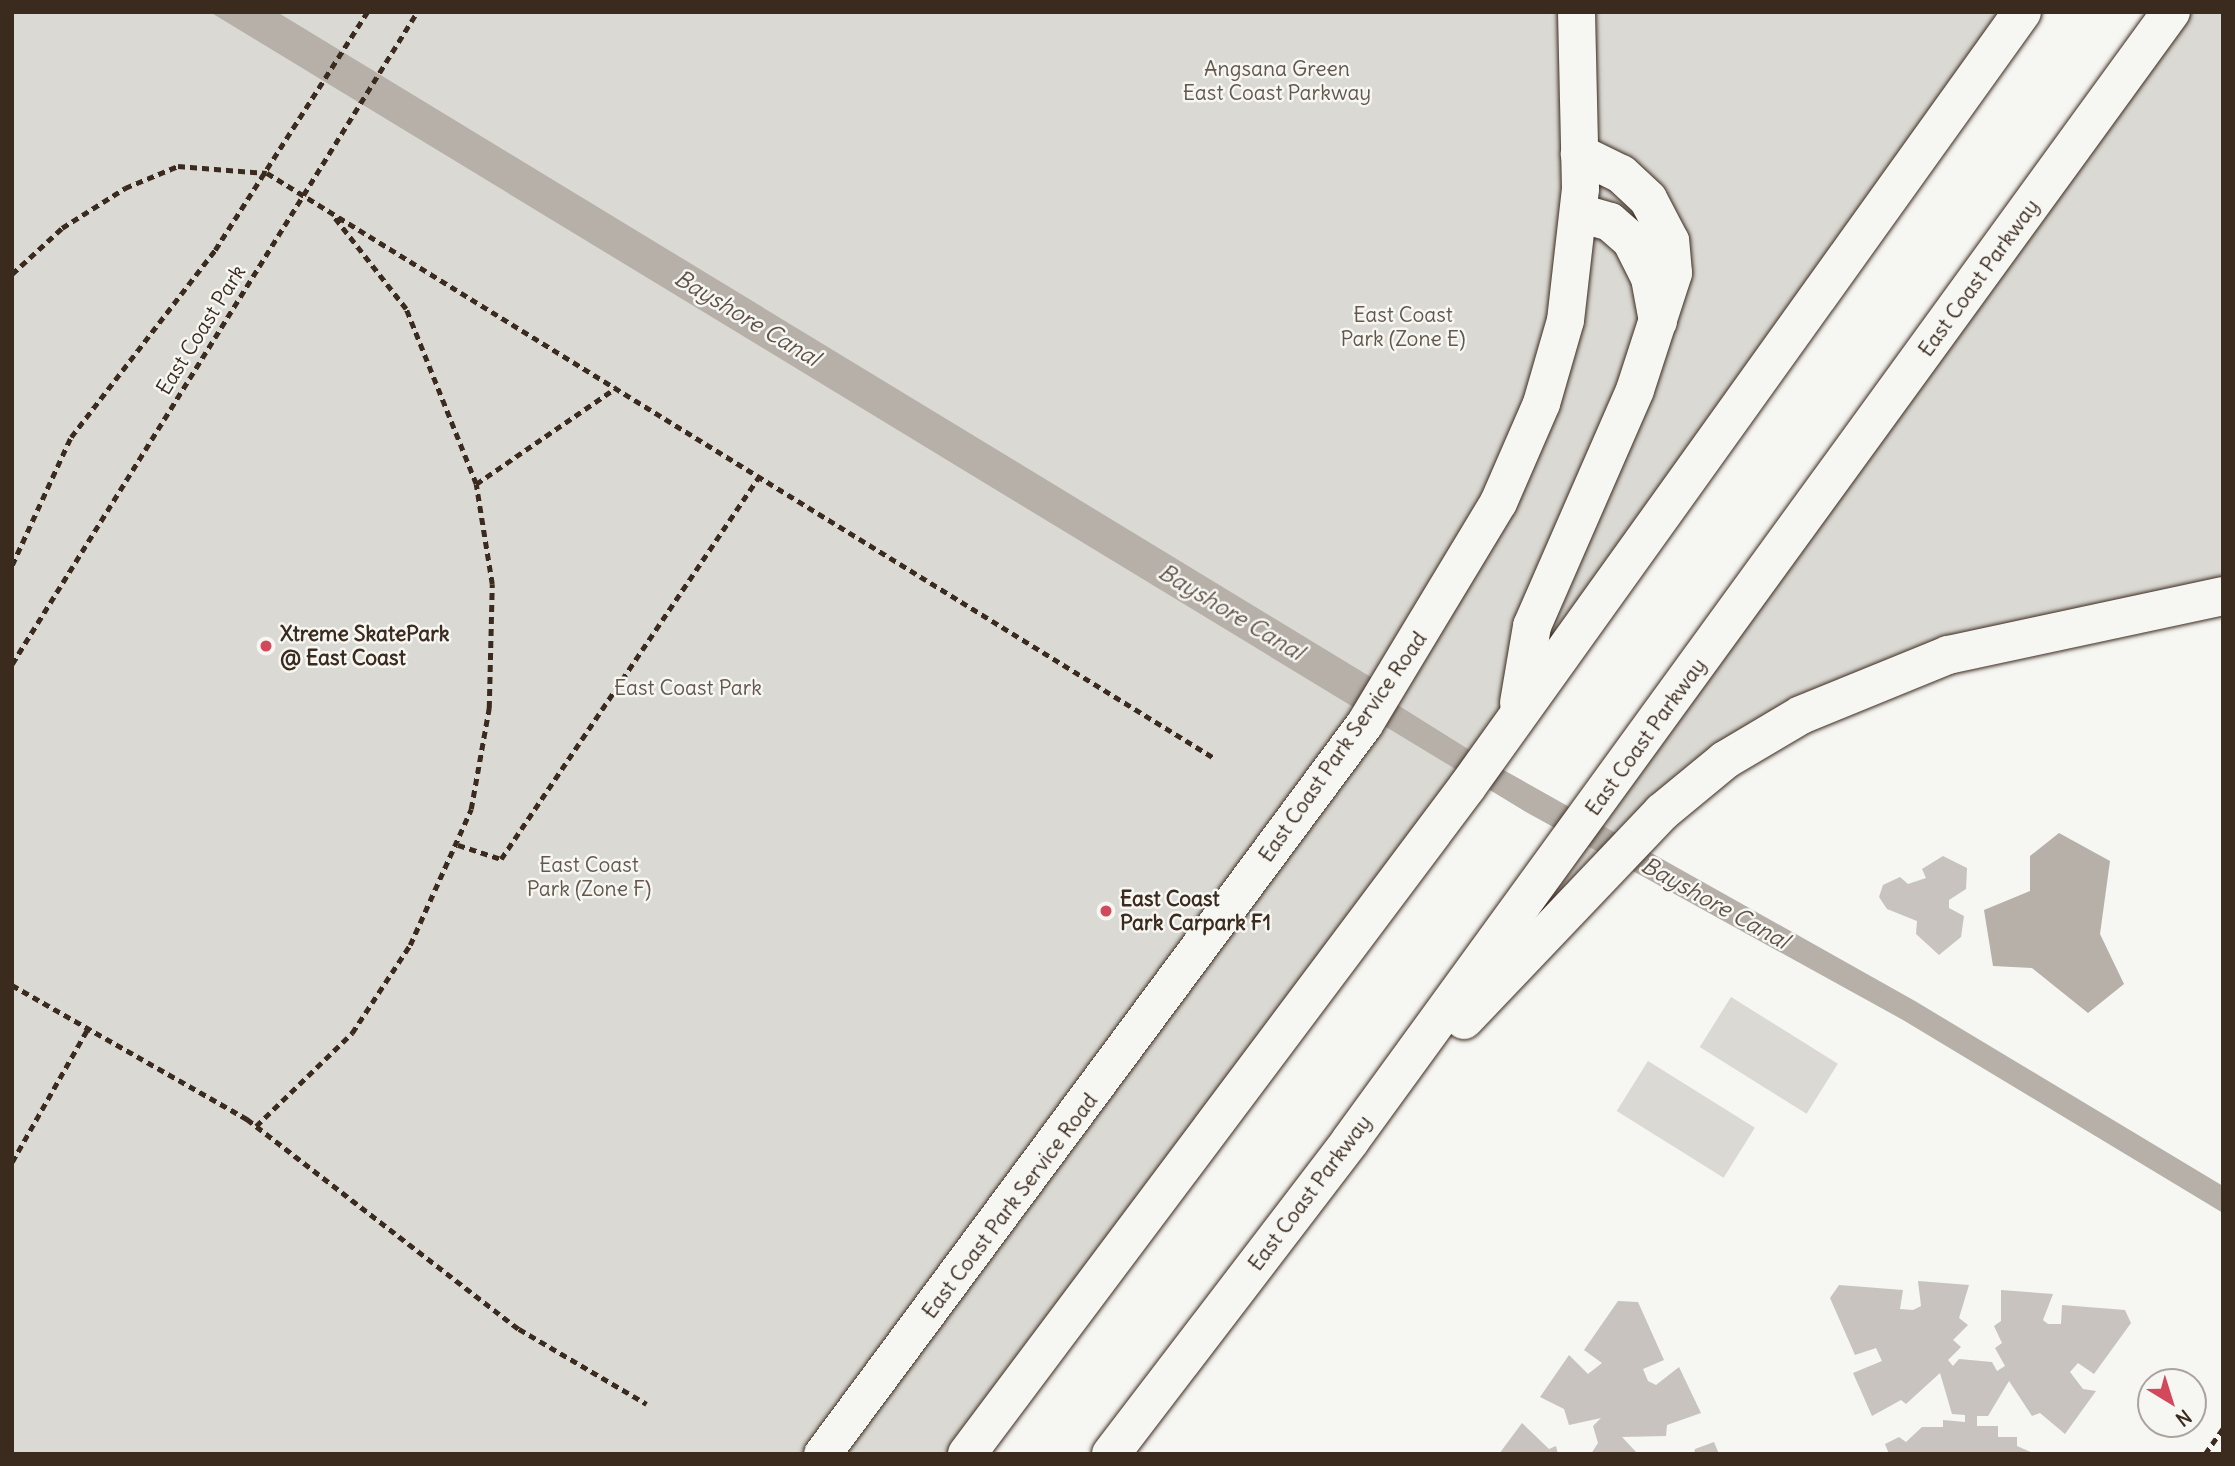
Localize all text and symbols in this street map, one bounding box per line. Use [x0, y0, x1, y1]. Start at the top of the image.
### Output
park label: Angsana Green East Coast Parkway [1183, 56, 1371, 106]
street label: East Coast Parkway [1913, 194, 2045, 362]
street label: East Coast Park [151, 261, 251, 399]
water label: Bayshore Canal [670, 264, 824, 372]
park label: East Coast Park (Zone E) [1340, 302, 1466, 352]
water label: Bayshore Canal [1154, 558, 1308, 666]
place label: Xtreme SkatePark @ East Coast [280, 621, 449, 671]
street label: East Coast Park Service Road [1254, 627, 1432, 867]
marker: Xtreme SkatePark @ East Coast [258, 638, 274, 654]
street label: East Coast Parkway [1580, 653, 1712, 821]
park label: East Coast Park [614, 675, 762, 701]
water label: Bayshore Canal [1637, 851, 1793, 955]
park label: East Coast Park (Zone F) [527, 852, 651, 902]
place label: East Coast Park Carpark F1 [1120, 886, 1271, 936]
marker: East Coast Park Carpark F1 [1098, 903, 1114, 919]
street label: East Coast Park Service Road [917, 1088, 1103, 1324]
street label: East Coast Parkway [1243, 1110, 1377, 1276]
north arrow [2137, 1368, 2207, 1438]
text: N [2171, 1404, 2196, 1431]

